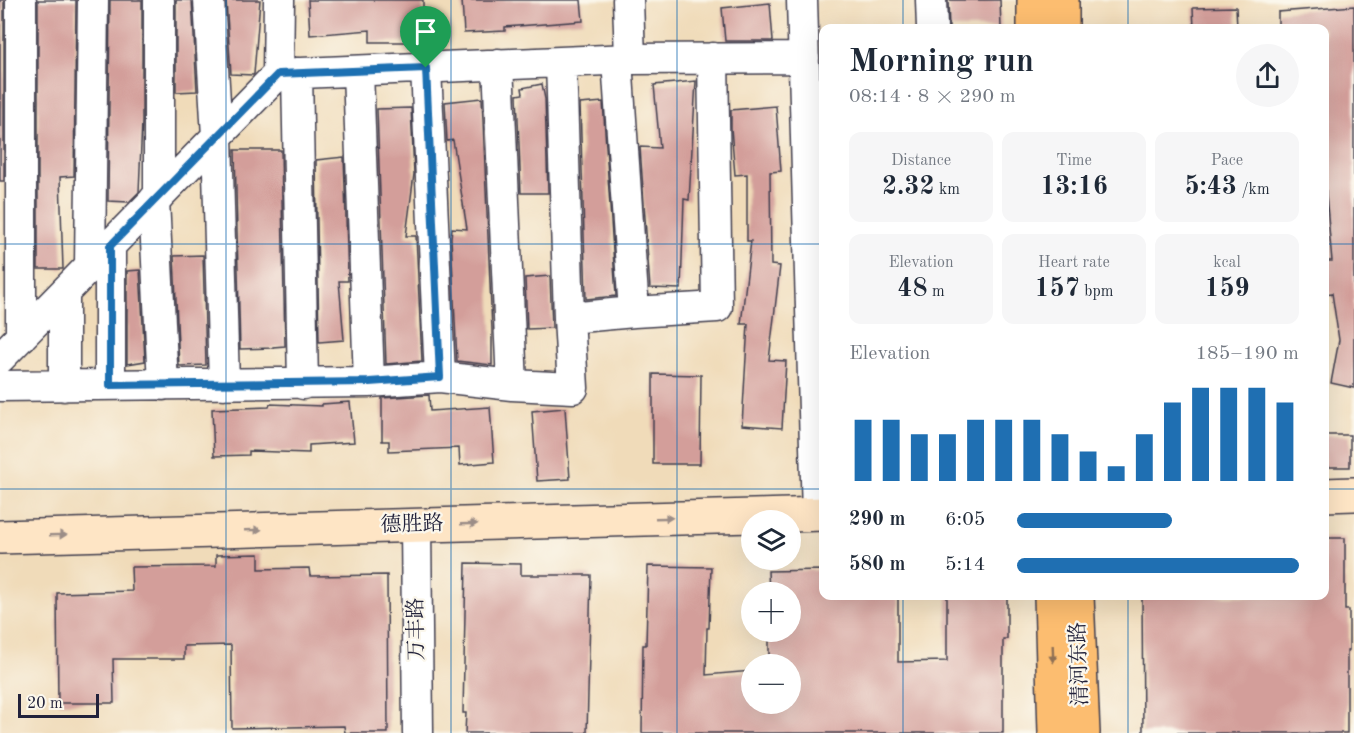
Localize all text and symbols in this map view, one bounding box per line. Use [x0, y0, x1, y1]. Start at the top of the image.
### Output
pin [400, 6, 451, 68]
icon: arrive [409, 15, 442, 48]
button: share [1236, 44, 1299, 107]
text: Morning run [849, 46, 1034, 79]
text: 08:14 · 8 × 290 m [849, 87, 1016, 107]
text: Distance [891, 153, 951, 169]
text: Time [1056, 153, 1092, 169]
text: Pace [1211, 153, 1243, 169]
text: 2.32 [882, 174, 935, 200]
text: 13:16 [1040, 174, 1108, 200]
text: 5:43 [1184, 174, 1237, 200]
text: km [935, 182, 960, 198]
text: /km [1237, 182, 1270, 198]
text: Elevation [888, 255, 954, 271]
text: Heart rate [1038, 255, 1110, 271]
text: kcal [1213, 255, 1241, 271]
text: 48 [897, 276, 927, 302]
text: 157 [1035, 276, 1080, 302]
text: 159 [1204, 276, 1250, 302]
text: m [927, 284, 945, 300]
text: bpm [1080, 284, 1113, 300]
text: Elevation [849, 344, 930, 364]
text: 185–190 m [1196, 344, 1299, 364]
map controls [741, 510, 801, 714]
button: layers [741, 510, 801, 570]
text: 290 m [849, 510, 905, 530]
text: 6:05 [945, 510, 985, 530]
street label: 德胜路 [380, 511, 444, 537]
one-way arrow [655, 514, 674, 523]
one-way arrow [460, 519, 479, 528]
one-way arrow [244, 525, 263, 534]
one-way arrow [49, 530, 68, 540]
text: 580 m [849, 555, 905, 575]
text: 5:14 [945, 555, 985, 575]
button: + [741, 582, 801, 642]
street label: 万丰路 [404, 597, 428, 661]
street label: 清河东路 [1066, 622, 1092, 706]
one-way arrow [1048, 644, 1057, 663]
button: − [741, 654, 801, 714]
scale bar [18, 691, 99, 718]
text: 20 m [27, 696, 63, 712]

